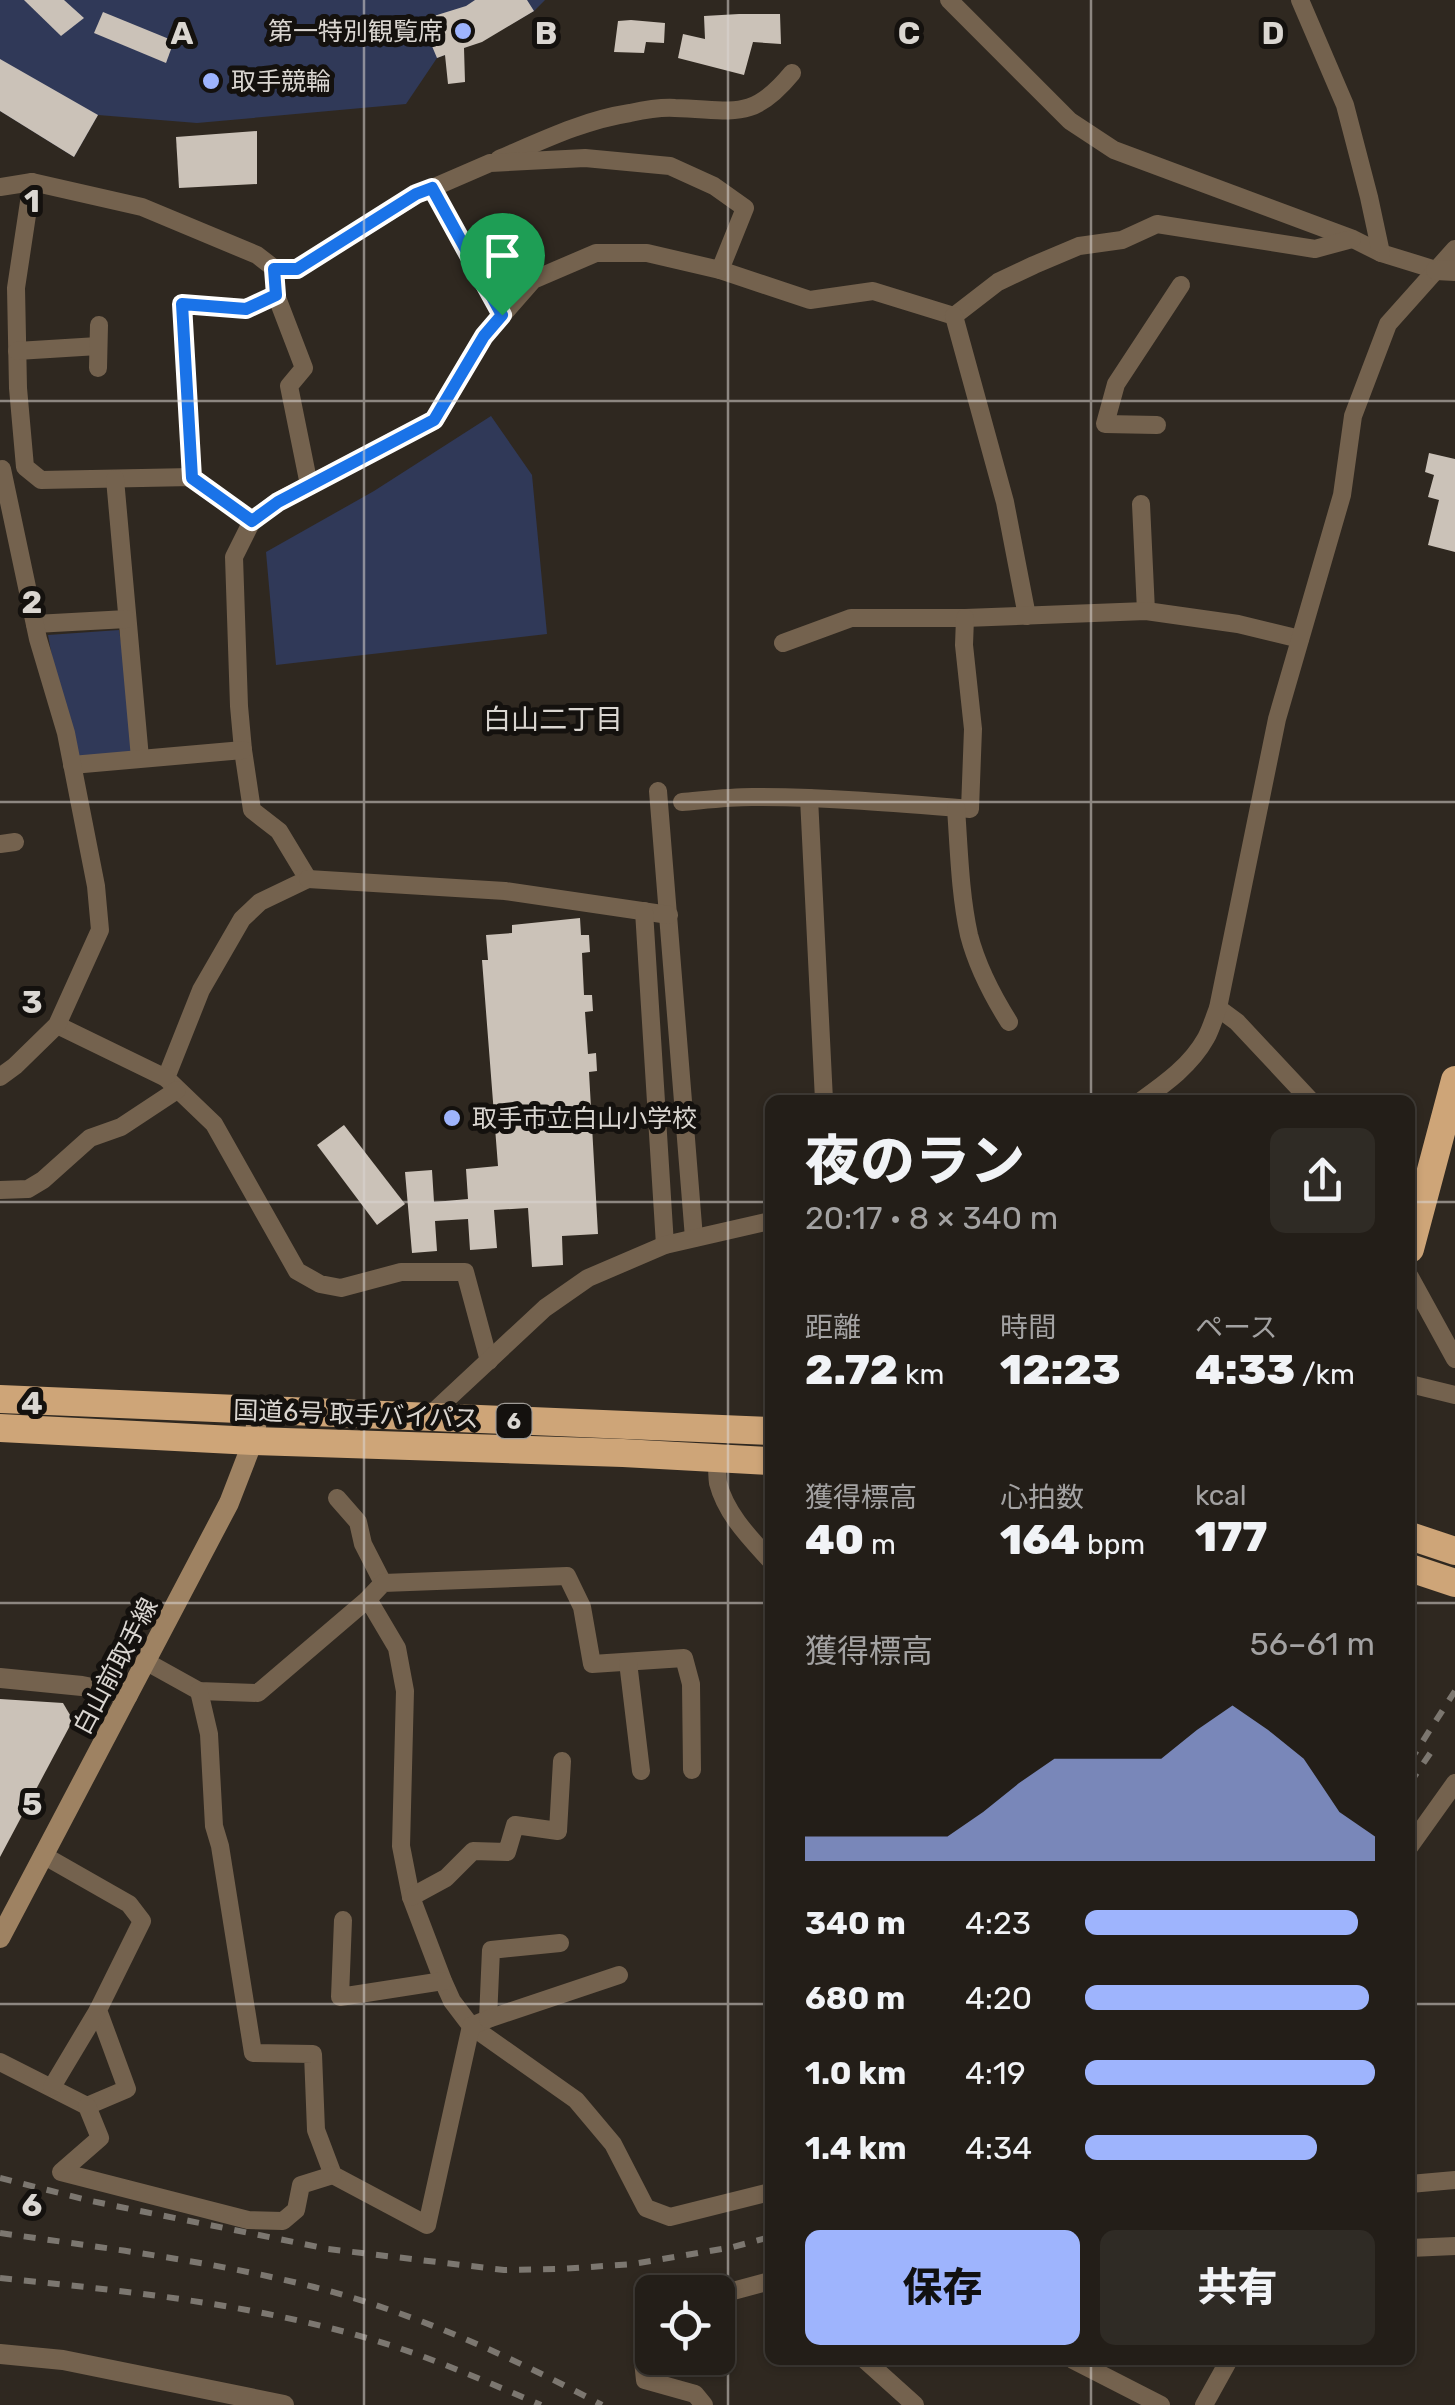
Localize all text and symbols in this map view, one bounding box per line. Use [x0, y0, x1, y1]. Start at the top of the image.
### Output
text: A [171, 14, 194, 52]
text: B [535, 14, 557, 52]
text: C [898, 14, 920, 52]
text: D [1262, 14, 1284, 52]
place label: 第一特別観覧席 [268, 17, 443, 46]
marker: 第一特別観覧席 [452, 20, 474, 42]
place label: 取手競輪 [231, 67, 331, 96]
marker: 取手競輪 [200, 70, 222, 92]
text: 1 [24, 182, 40, 220]
pin [460, 213, 545, 316]
icon: arrive [475, 228, 530, 283]
text: 2 [22, 583, 42, 621]
district label: 白山二丁目 [483, 703, 623, 736]
text: 3 [21, 983, 43, 1021]
place label: 取手市立白山小学校 [472, 1104, 697, 1133]
marker: 取手市立白山小学校 [441, 1107, 463, 1129]
button: share [1270, 1128, 1375, 1233]
text: 夜のラン [805, 1129, 1025, 1194]
text: 20:17 · 8 × 340 m [805, 1199, 1058, 1237]
text: 距離 [805, 1311, 861, 1344]
text: 時間 [1000, 1311, 1056, 1344]
text: ペース [1195, 1311, 1278, 1344]
text: 2.72 [805, 1345, 898, 1395]
text: 12:23 [1000, 1345, 1121, 1395]
text: 4:33 [1195, 1345, 1295, 1395]
text: km [898, 1358, 944, 1391]
text: /km [1295, 1358, 1355, 1391]
text: 4 [21, 1384, 43, 1422]
street label: 国道6号 取手バイパス [233, 1396, 479, 1433]
road number: 6 [496, 1404, 532, 1438]
text: kcal [1195, 1479, 1246, 1512]
text: 獲得標高 [805, 1481, 917, 1514]
text: 心拍数 [1000, 1481, 1084, 1514]
text: 177 [1195, 1512, 1267, 1562]
text: 40 [805, 1515, 864, 1565]
text: 164 [1000, 1515, 1080, 1565]
text: m [864, 1528, 896, 1561]
text: bpm [1080, 1528, 1145, 1561]
street label: 白山前取手線 [67, 1593, 163, 1739]
text: 56–61 m [1250, 1625, 1375, 1663]
text: 獲得標高 [805, 1632, 933, 1670]
text: 5 [22, 1785, 42, 1823]
text: 340 m [805, 1904, 906, 1942]
text: 4:23 [965, 1904, 1031, 1942]
text: 680 m [805, 1979, 905, 2017]
text: 4:20 [965, 1979, 1032, 2017]
text: 1.0 km [805, 2054, 906, 2092]
text: 4:19 [965, 2054, 1026, 2092]
text: 1.4 km [805, 2129, 906, 2167]
text: 4:34 [965, 2129, 1032, 2167]
text: 6 [22, 2186, 42, 2224]
button: 保存 [805, 2230, 1080, 2345]
button: 共有 [1100, 2230, 1375, 2345]
map controls [635, 2275, 735, 2375]
button: locate [635, 2275, 735, 2375]

